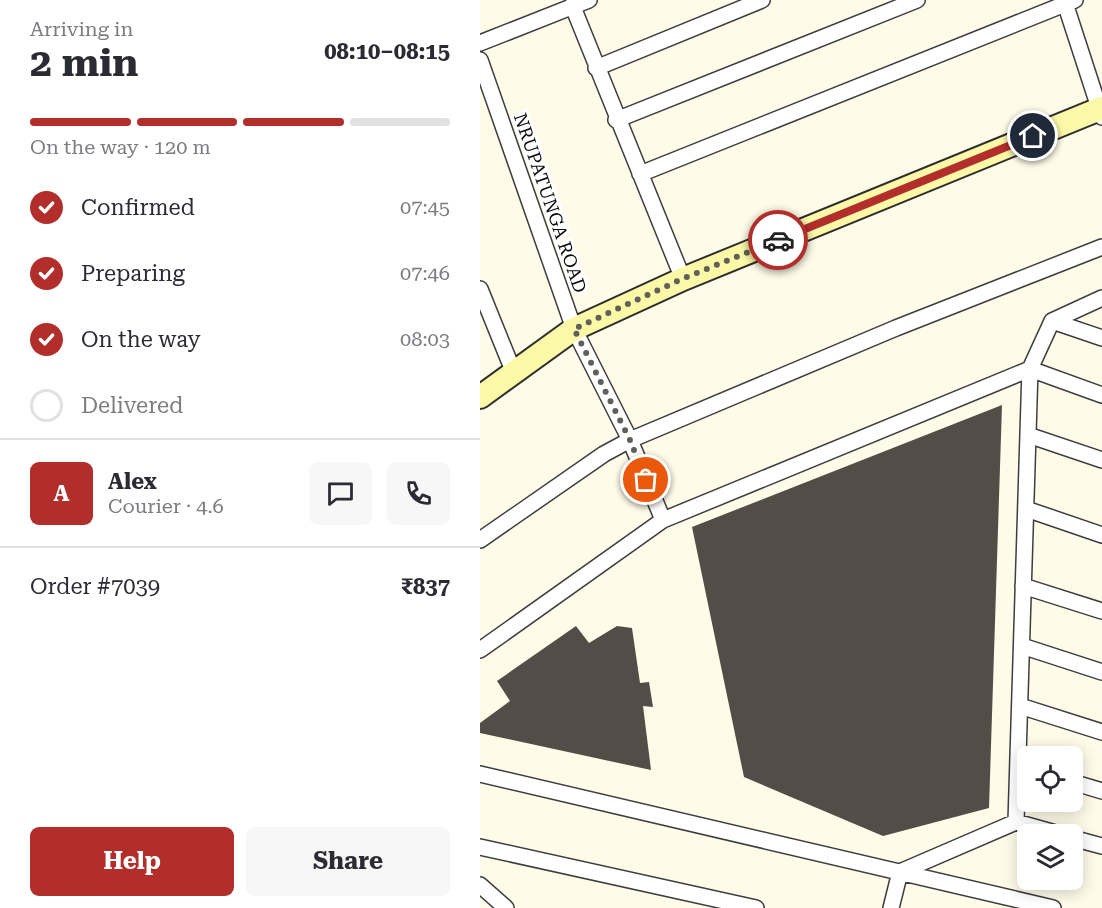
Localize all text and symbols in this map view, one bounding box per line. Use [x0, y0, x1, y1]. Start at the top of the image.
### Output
text: Arriving in [30, 17, 133, 41]
text: 08:10–08:15 [324, 39, 450, 64]
text: 2 min [30, 40, 138, 86]
street label: NRUPATUNGA ROAD [510, 110, 591, 296]
pin [1007, 110, 1058, 161]
icon: home [1016, 119, 1049, 152]
text: On the way · 120 m [30, 135, 211, 159]
icon: check [30, 191, 63, 224]
text: Confirmed [81, 195, 195, 220]
text: 07:45 [400, 195, 450, 219]
courier [748, 210, 808, 270]
icon: car [762, 224, 795, 257]
icon: check [30, 257, 63, 290]
text: Preparing [81, 261, 185, 286]
text: 07:46 [400, 261, 450, 285]
icon: check [30, 323, 63, 356]
text: On the way [81, 327, 201, 352]
text: 08:03 [400, 327, 450, 351]
text: Delivered [81, 393, 183, 418]
pin [620, 454, 671, 505]
button: chat [309, 462, 372, 525]
button: phone [387, 462, 450, 525]
icon: bag [629, 463, 662, 496]
text: Alex [108, 469, 157, 494]
text: A [54, 481, 69, 506]
text: Courier · 4.6 [108, 494, 224, 518]
text: Order #7039 [30, 574, 160, 599]
text: ₹837 [401, 574, 450, 599]
map controls [1017, 746, 1083, 890]
button: locate [1017, 746, 1083, 812]
button: layers [1017, 824, 1083, 890]
button: Help [30, 827, 234, 896]
button: Share [246, 827, 450, 896]

